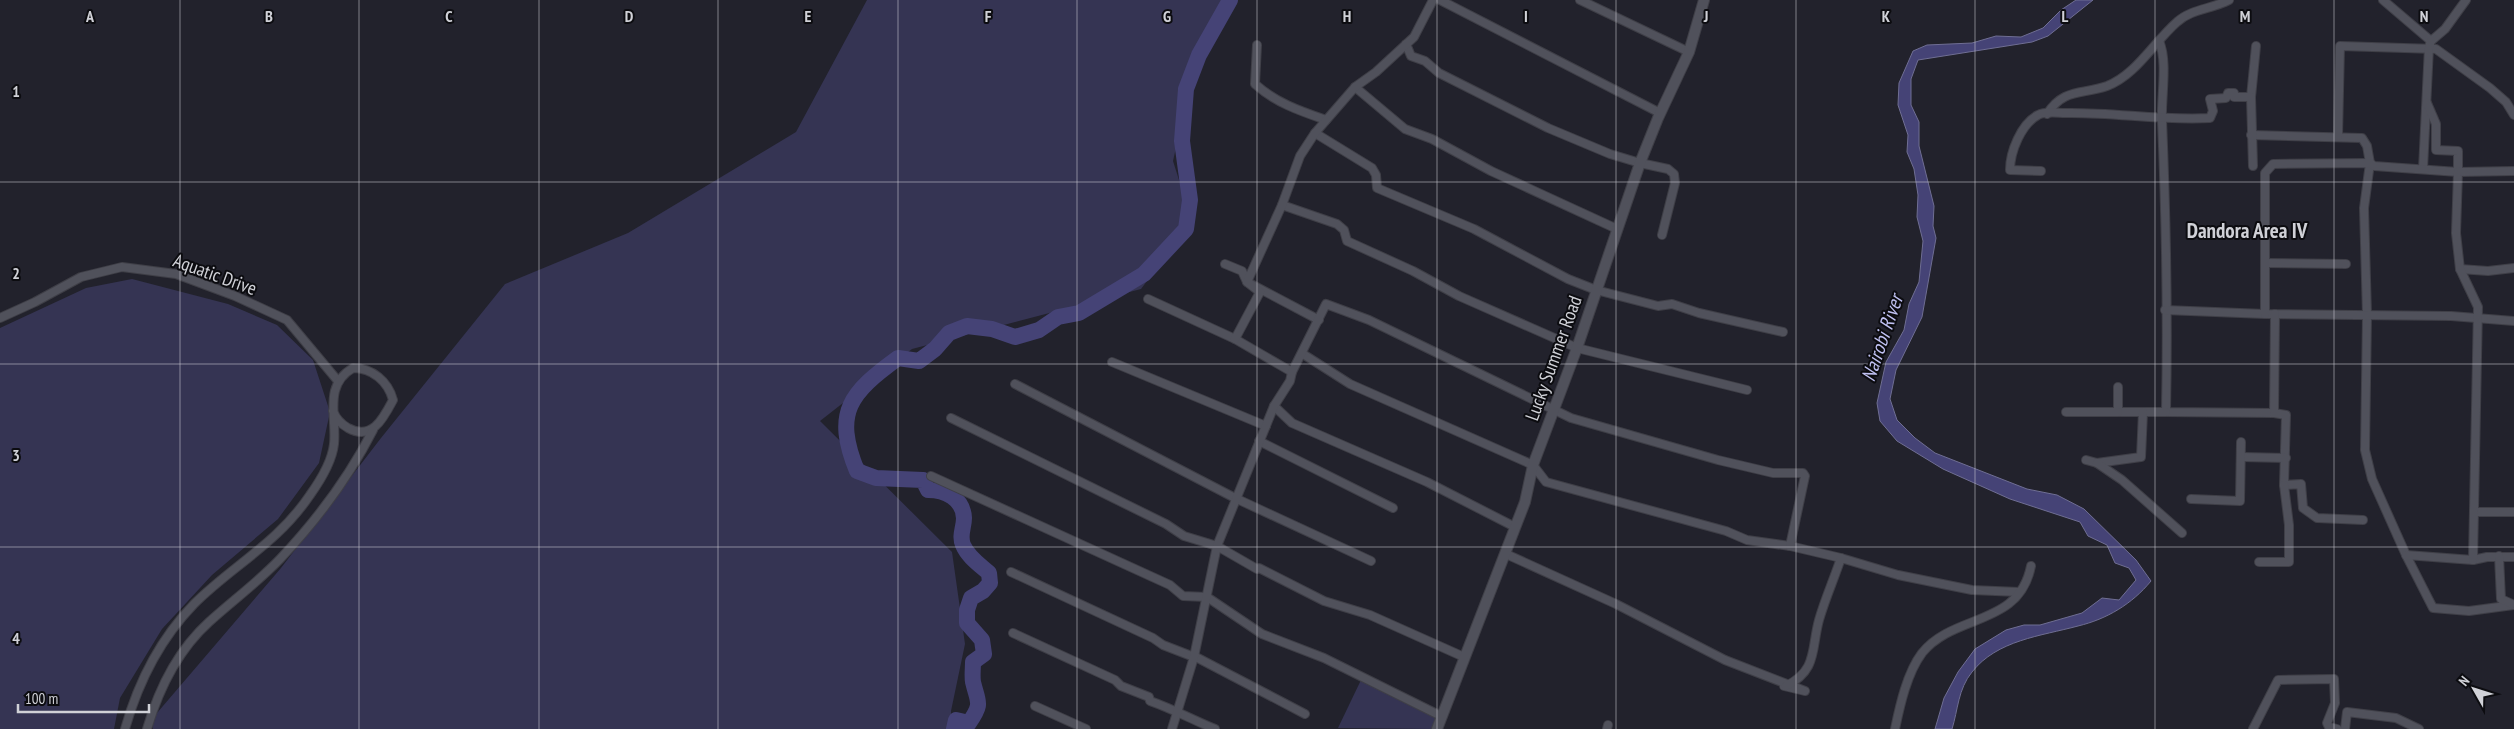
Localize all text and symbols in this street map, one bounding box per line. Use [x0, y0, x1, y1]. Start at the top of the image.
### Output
text: A [85, 6, 95, 26]
text: B [265, 6, 273, 26]
text: C [445, 6, 453, 26]
text: D [625, 6, 634, 26]
text: E [805, 6, 812, 26]
text: F [985, 6, 992, 26]
text: G [1163, 6, 1171, 26]
text: H [1343, 6, 1351, 26]
text: I [1524, 6, 1528, 26]
text: J [1703, 6, 1708, 26]
text: K [1882, 6, 1891, 26]
text: L [2062, 6, 2069, 26]
text: M [2240, 6, 2250, 26]
text: N [2420, 6, 2428, 26]
text: 1 [12, 81, 20, 101]
district label: Dandora Area IV [2187, 217, 2308, 244]
street label: Aquatic Drive [170, 248, 260, 300]
text: 2 [12, 263, 20, 283]
water label: Nairobi River [1855, 289, 1910, 385]
street label: Lucky Summer Road [1519, 292, 1587, 424]
text: 3 [12, 445, 20, 465]
text: 4 [12, 628, 20, 648]
north arrow [2449, 664, 2499, 714]
text: N [2455, 672, 2473, 689]
scale bar [18, 682, 149, 714]
text: 100 m [25, 689, 58, 708]

